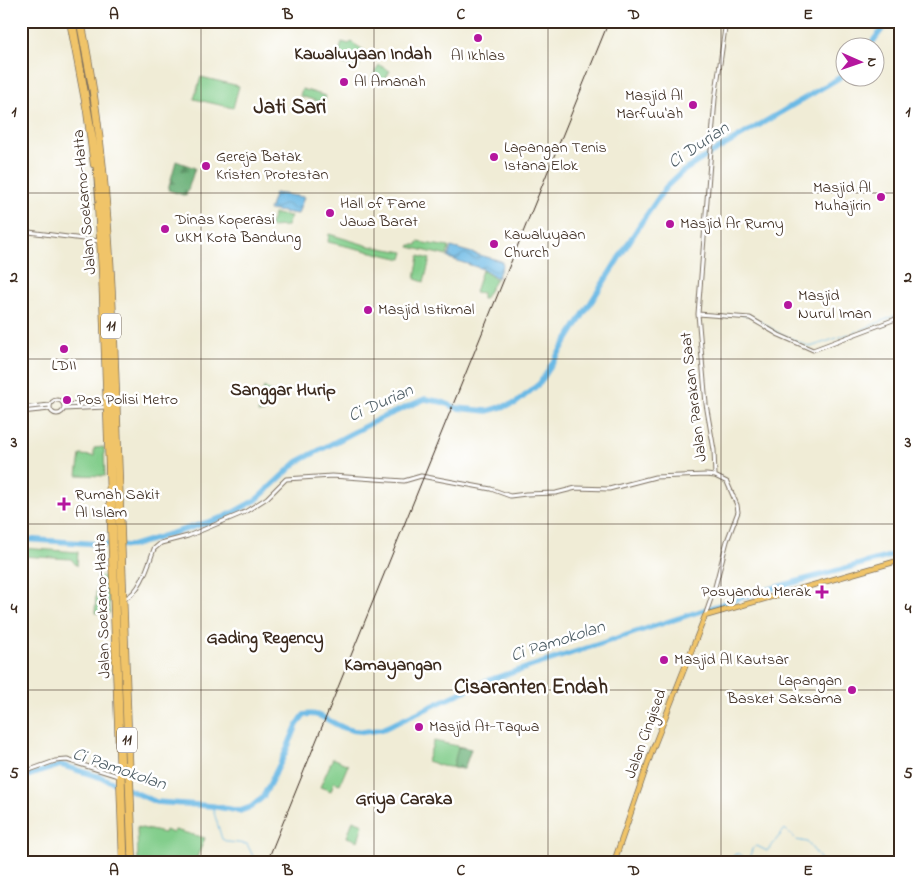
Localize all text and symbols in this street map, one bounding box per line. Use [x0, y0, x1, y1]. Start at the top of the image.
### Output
text: A [109, 3, 119, 27]
text: B [282, 3, 294, 27]
text: C [457, 3, 466, 27]
text: D [627, 3, 640, 27]
text: E [803, 3, 813, 27]
marker: Al Ikhlas [472, 32, 484, 44]
north arrow [834, 38, 884, 88]
district label: Kawaluyaan Indah [294, 42, 432, 69]
place label: Al Ikhlas [451, 44, 505, 68]
text: N [861, 57, 882, 67]
place label: Al Amanah [354, 70, 426, 94]
marker: Al Amanah [338, 76, 350, 88]
place label: Masjid Al Marfuu'ah [616, 84, 683, 126]
district label: Jati Sari [254, 93, 327, 123]
marker: Masjid Al Marfuu'ah [687, 99, 699, 111]
text: 1 [11, 100, 17, 124]
text: 1 [905, 100, 911, 124]
water label: Ci Durian [663, 115, 736, 176]
street label: Jalan Soekarno-Hatta [67, 128, 103, 276]
place label: Lapangan Tenis Istana Elok [504, 136, 607, 178]
place label: Gereja Batak Kristen Protestan [216, 145, 328, 187]
marker: Lapangan Tenis Istana Elok [488, 151, 500, 163]
marker: Gereja Batak Kristen Protestan [200, 160, 212, 172]
place label: Masjid Al Muhajirin [813, 176, 871, 218]
marker: Masjid Al Muhajirin [875, 191, 887, 203]
place label: Hall of Fame Jawa Barat [340, 192, 426, 234]
marker: Hall of Fame Jawa Barat [324, 207, 336, 219]
place label: Dinas Koperasi UKM Kota Bandung [174, 208, 301, 250]
place label: Masjid Ar Rumy [680, 212, 784, 236]
marker: Masjid Ar Rumy [664, 218, 676, 230]
marker: Dinas Koperasi UKM Kota Bandung [159, 223, 171, 235]
place label: Kawaluyaan Church [504, 223, 586, 265]
marker: Kawaluyaan Church [488, 238, 500, 250]
text: 2 [9, 266, 18, 290]
text: 2 [903, 266, 912, 290]
place label: Masjid Nurul Iman [798, 284, 871, 326]
place label: Masjid Istikmal [378, 298, 475, 322]
marker: Masjid Nurul Iman [782, 299, 794, 311]
marker: Masjid Istikmal [362, 304, 374, 316]
road number: 11 [101, 314, 121, 338]
street label: Jalan Parakan Saat [674, 330, 714, 463]
marker: LDII [58, 343, 70, 355]
place label: LDII [51, 354, 77, 378]
district label: Sanggar Hurip [230, 378, 336, 405]
water label: Ci Durian [344, 378, 419, 430]
place label: Pos Polisi Metro [77, 388, 178, 412]
marker: Pos Polisi Metro [61, 394, 73, 406]
text: 3 [10, 431, 18, 455]
text: 3 [904, 431, 912, 455]
place label: Rumah Sakit Al Islam [75, 483, 160, 525]
marker: Rumah Sakit Al Islam [57, 497, 71, 511]
street label: Jalan Soekarno-Hatta [88, 533, 118, 679]
place label: Posyandu Merak [701, 580, 812, 604]
marker: Posyandu Merak [815, 585, 829, 599]
text: 4 [10, 597, 18, 621]
text: 4 [904, 597, 912, 621]
water label: Ci Pamokolan [507, 614, 610, 669]
district label: Gading Regency [207, 626, 323, 653]
place label: Masjid Al Kautsar [674, 648, 789, 672]
district label: Kamayangan [344, 653, 442, 680]
marker: Masjid Al Kautsar [658, 654, 670, 666]
place label: Lapangan Basket Saksama [726, 669, 842, 711]
district label: Cisaranten Endah [454, 673, 608, 703]
marker: Lapangan Basket Saksama [846, 684, 858, 696]
street label: Jalan Cingised [619, 686, 673, 782]
place label: Masjid At-Taqwa [429, 715, 539, 739]
marker: Masjid At-Taqwa [413, 721, 425, 733]
road number: 11 [117, 728, 137, 752]
water label: Ci Pamokolan [69, 742, 171, 799]
text: 5 [9, 762, 19, 786]
text: 5 [903, 762, 913, 786]
district label: Griya Caraka [356, 787, 453, 814]
text: A [109, 859, 119, 883]
text: B [282, 859, 294, 883]
text: C [457, 859, 466, 883]
text: D [627, 859, 640, 883]
text: E [803, 859, 813, 883]

